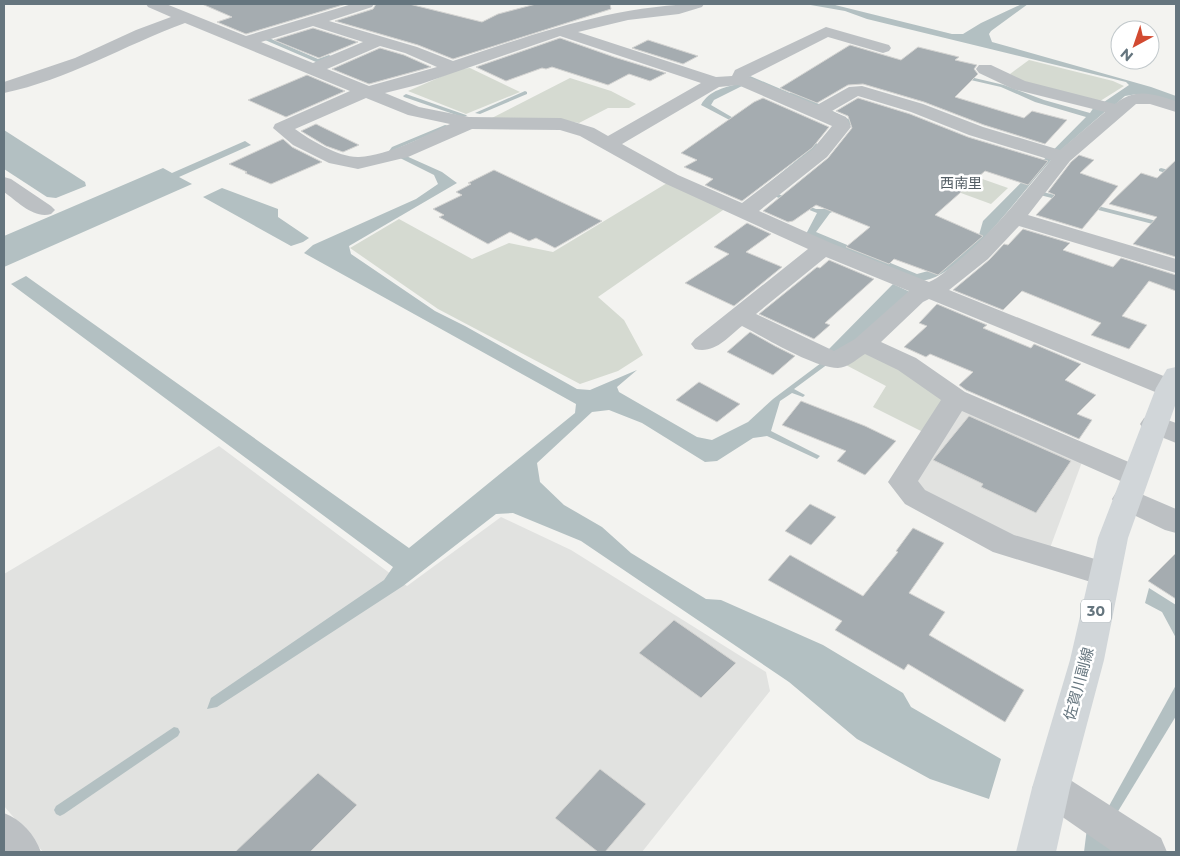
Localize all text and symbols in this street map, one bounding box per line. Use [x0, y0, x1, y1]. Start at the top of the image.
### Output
north arrow [1110, 20, 1160, 70]
text: N [1117, 44, 1137, 65]
district label: 西南里 [940, 174, 982, 192]
road number: 30 [1081, 600, 1111, 622]
street label: 佐賀川副線 [1060, 645, 1097, 723]

